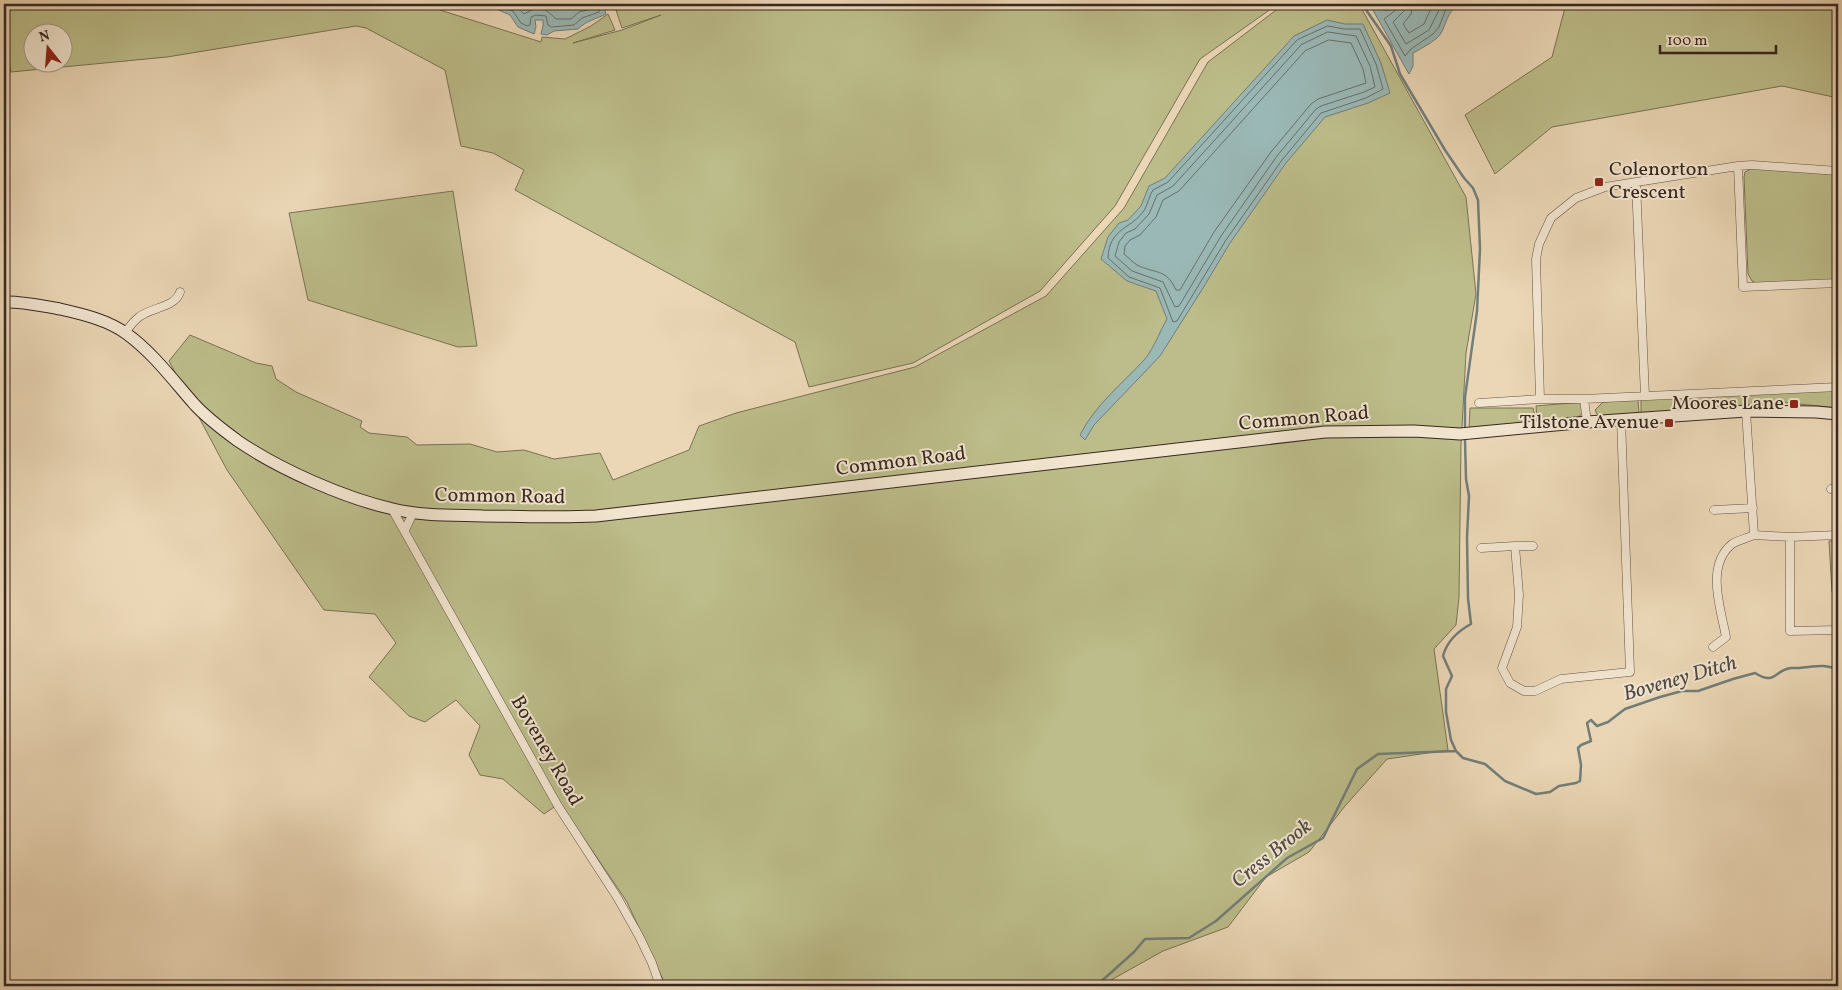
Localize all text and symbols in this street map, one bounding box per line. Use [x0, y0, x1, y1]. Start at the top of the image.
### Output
north arrow [22, 22, 72, 72]
scale bar [1660, 22, 1776, 54]
text: N [37, 26, 52, 48]
text: 100 m [1667, 31, 1707, 52]
place label: Colenorton Crescent [1609, 156, 1708, 207]
marker: Colenorton Crescent [1593, 176, 1605, 188]
place label: Moores Lane [1672, 390, 1784, 418]
marker: Moores Lane [1788, 398, 1800, 410]
street label: Common Road [1238, 399, 1370, 439]
place label: Tilstone Avenue [1519, 409, 1659, 437]
marker: Tilstone Avenue [1663, 417, 1675, 429]
street label: Common Road [834, 440, 968, 484]
street label: Common Road [434, 482, 566, 512]
water label: Boveney Ditch [1620, 649, 1740, 709]
street label: Boveney Road [503, 691, 589, 811]
water label: Cress Brook [1225, 812, 1319, 896]

